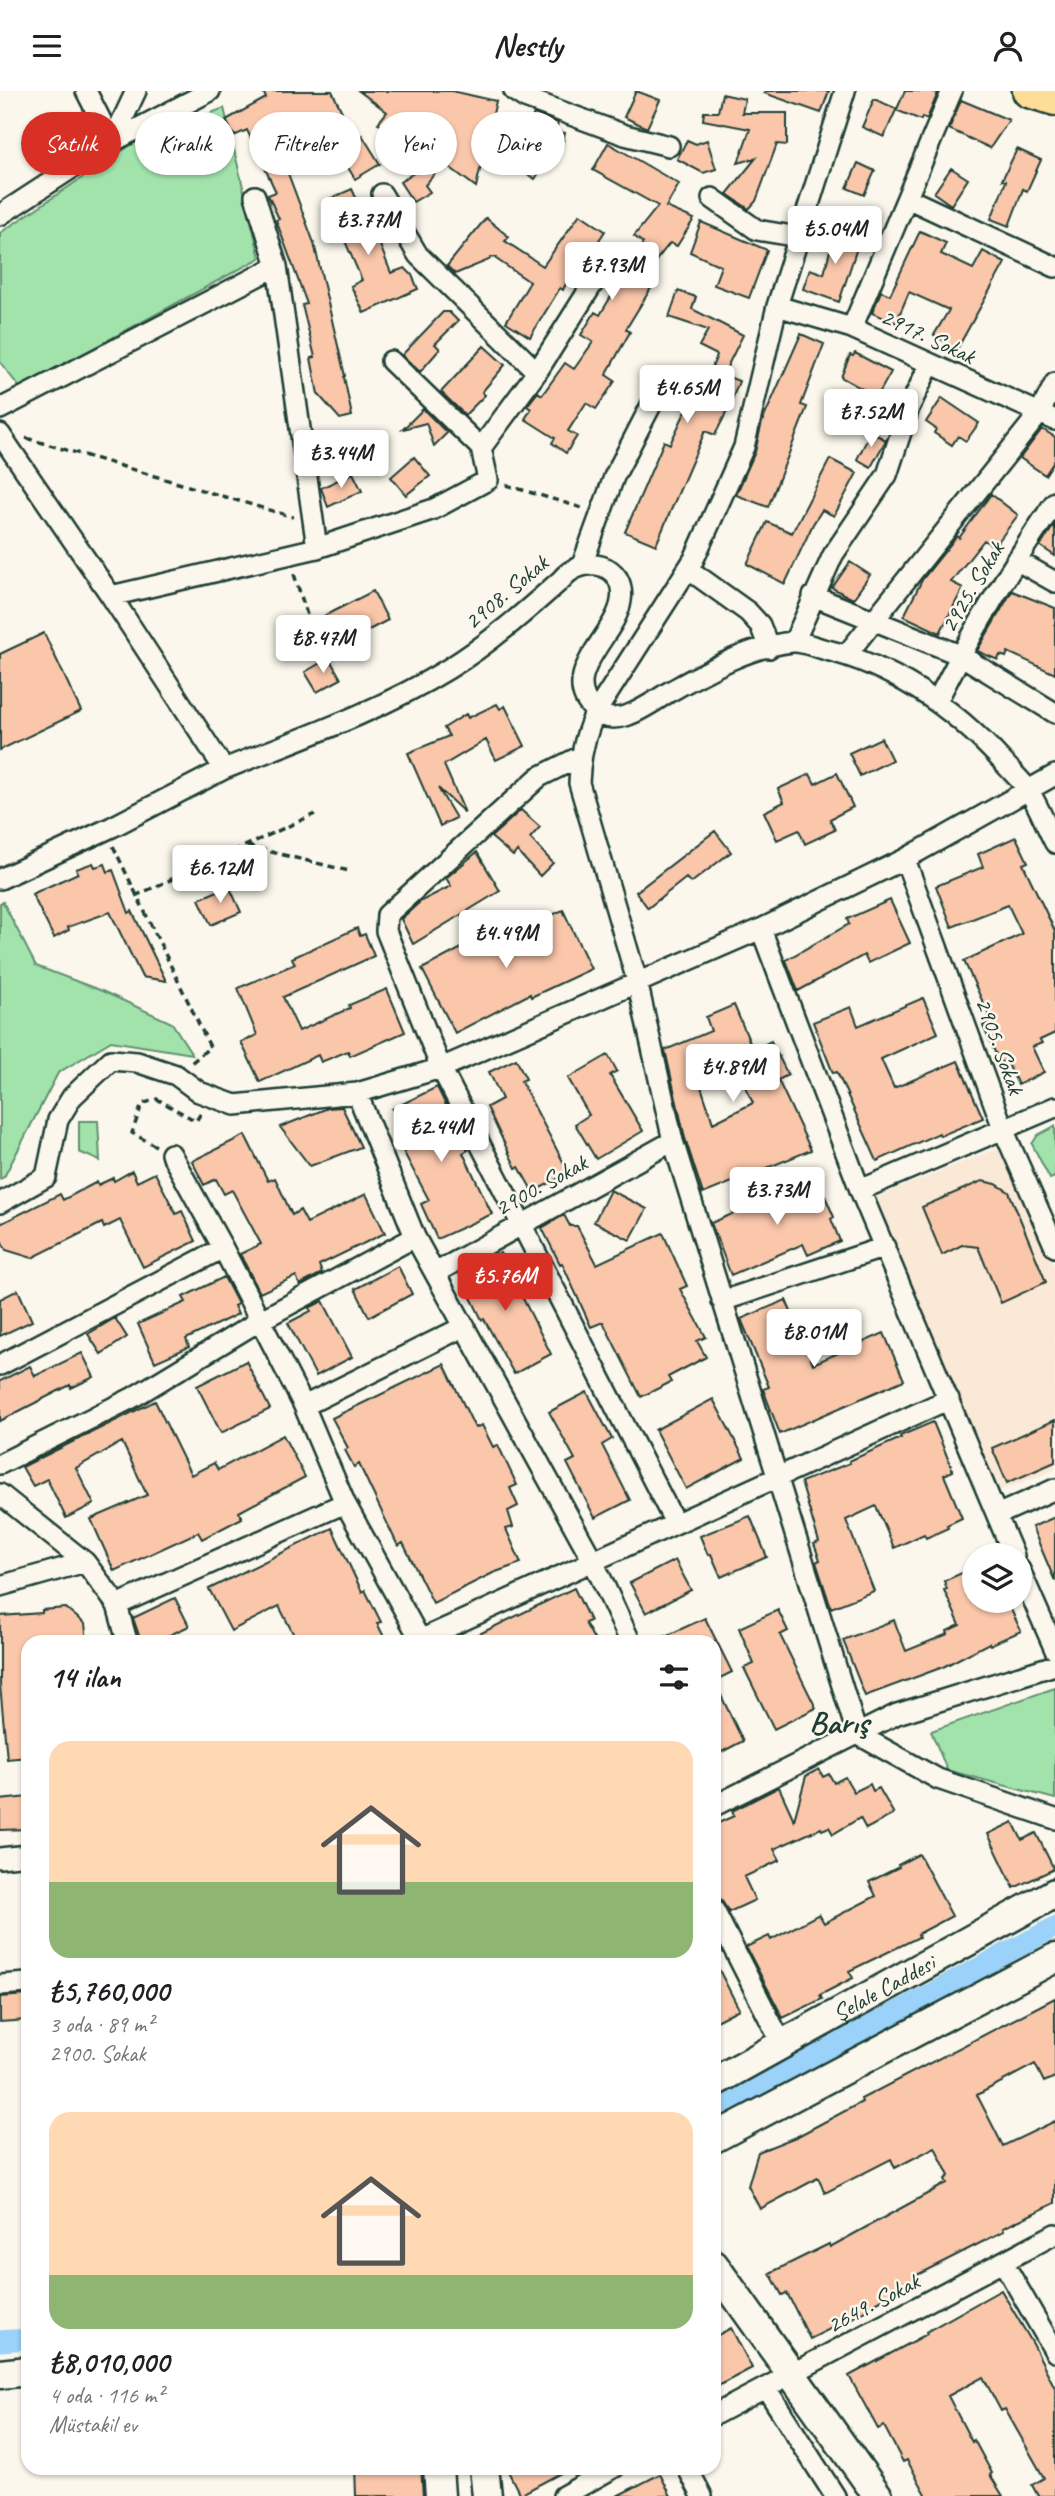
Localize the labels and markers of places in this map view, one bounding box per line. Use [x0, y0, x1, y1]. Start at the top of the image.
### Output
pin: ₺3.77M [311, 197, 425, 257]
pin: ₺5.04M [778, 207, 892, 266]
pin: ₺7.93M [555, 243, 669, 302]
pin: ₺4.65M [630, 365, 744, 425]
pin: ₺7.52M [814, 389, 928, 449]
pin: ₺3.44M [284, 431, 398, 490]
pin: ₺8.47M [266, 615, 380, 675]
pin: ₺6.12M [163, 845, 277, 905]
pin: ₺4.49M [449, 911, 563, 970]
pin: ₺4.89M [676, 1045, 790, 1104]
pin: ₺2.44M [384, 1105, 498, 1164]
pin: ₺3.73M [720, 1167, 834, 1227]
pin: ₺5.76M [448, 1253, 562, 1313]
pin: ₺8.01M [757, 1309, 871, 1369]

